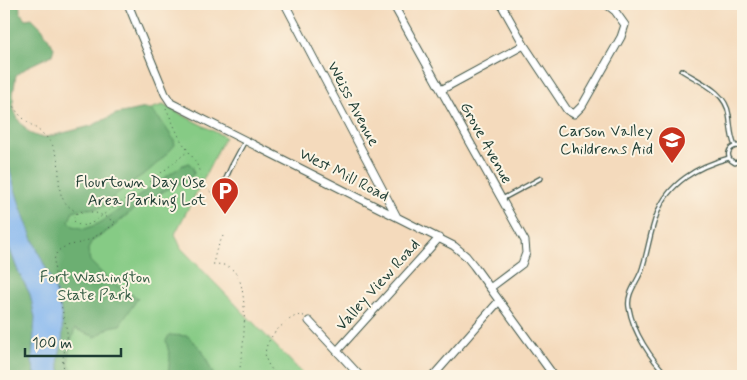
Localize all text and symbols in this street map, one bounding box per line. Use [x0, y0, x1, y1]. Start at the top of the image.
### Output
street label: Weiss Avenue [322, 58, 384, 150]
street label: Grove Avenue [455, 98, 517, 188]
place label: Carson Valley Childrens Aid [558, 121, 653, 160]
school or university icon: Carson Valley Childrens Aid [657, 125, 687, 164]
street label: West Mill Road [295, 143, 393, 207]
place label: Flourtown Day Use Area Parking Lot [75, 172, 207, 212]
parking icon: Flourtown Day Use Area Parking Lot [210, 176, 240, 215]
street label: Valley View Road [331, 235, 425, 335]
park label: Fort Washington State Park [40, 267, 150, 306]
scale bar [25, 325, 121, 357]
text: 100 m [32, 334, 72, 354]

